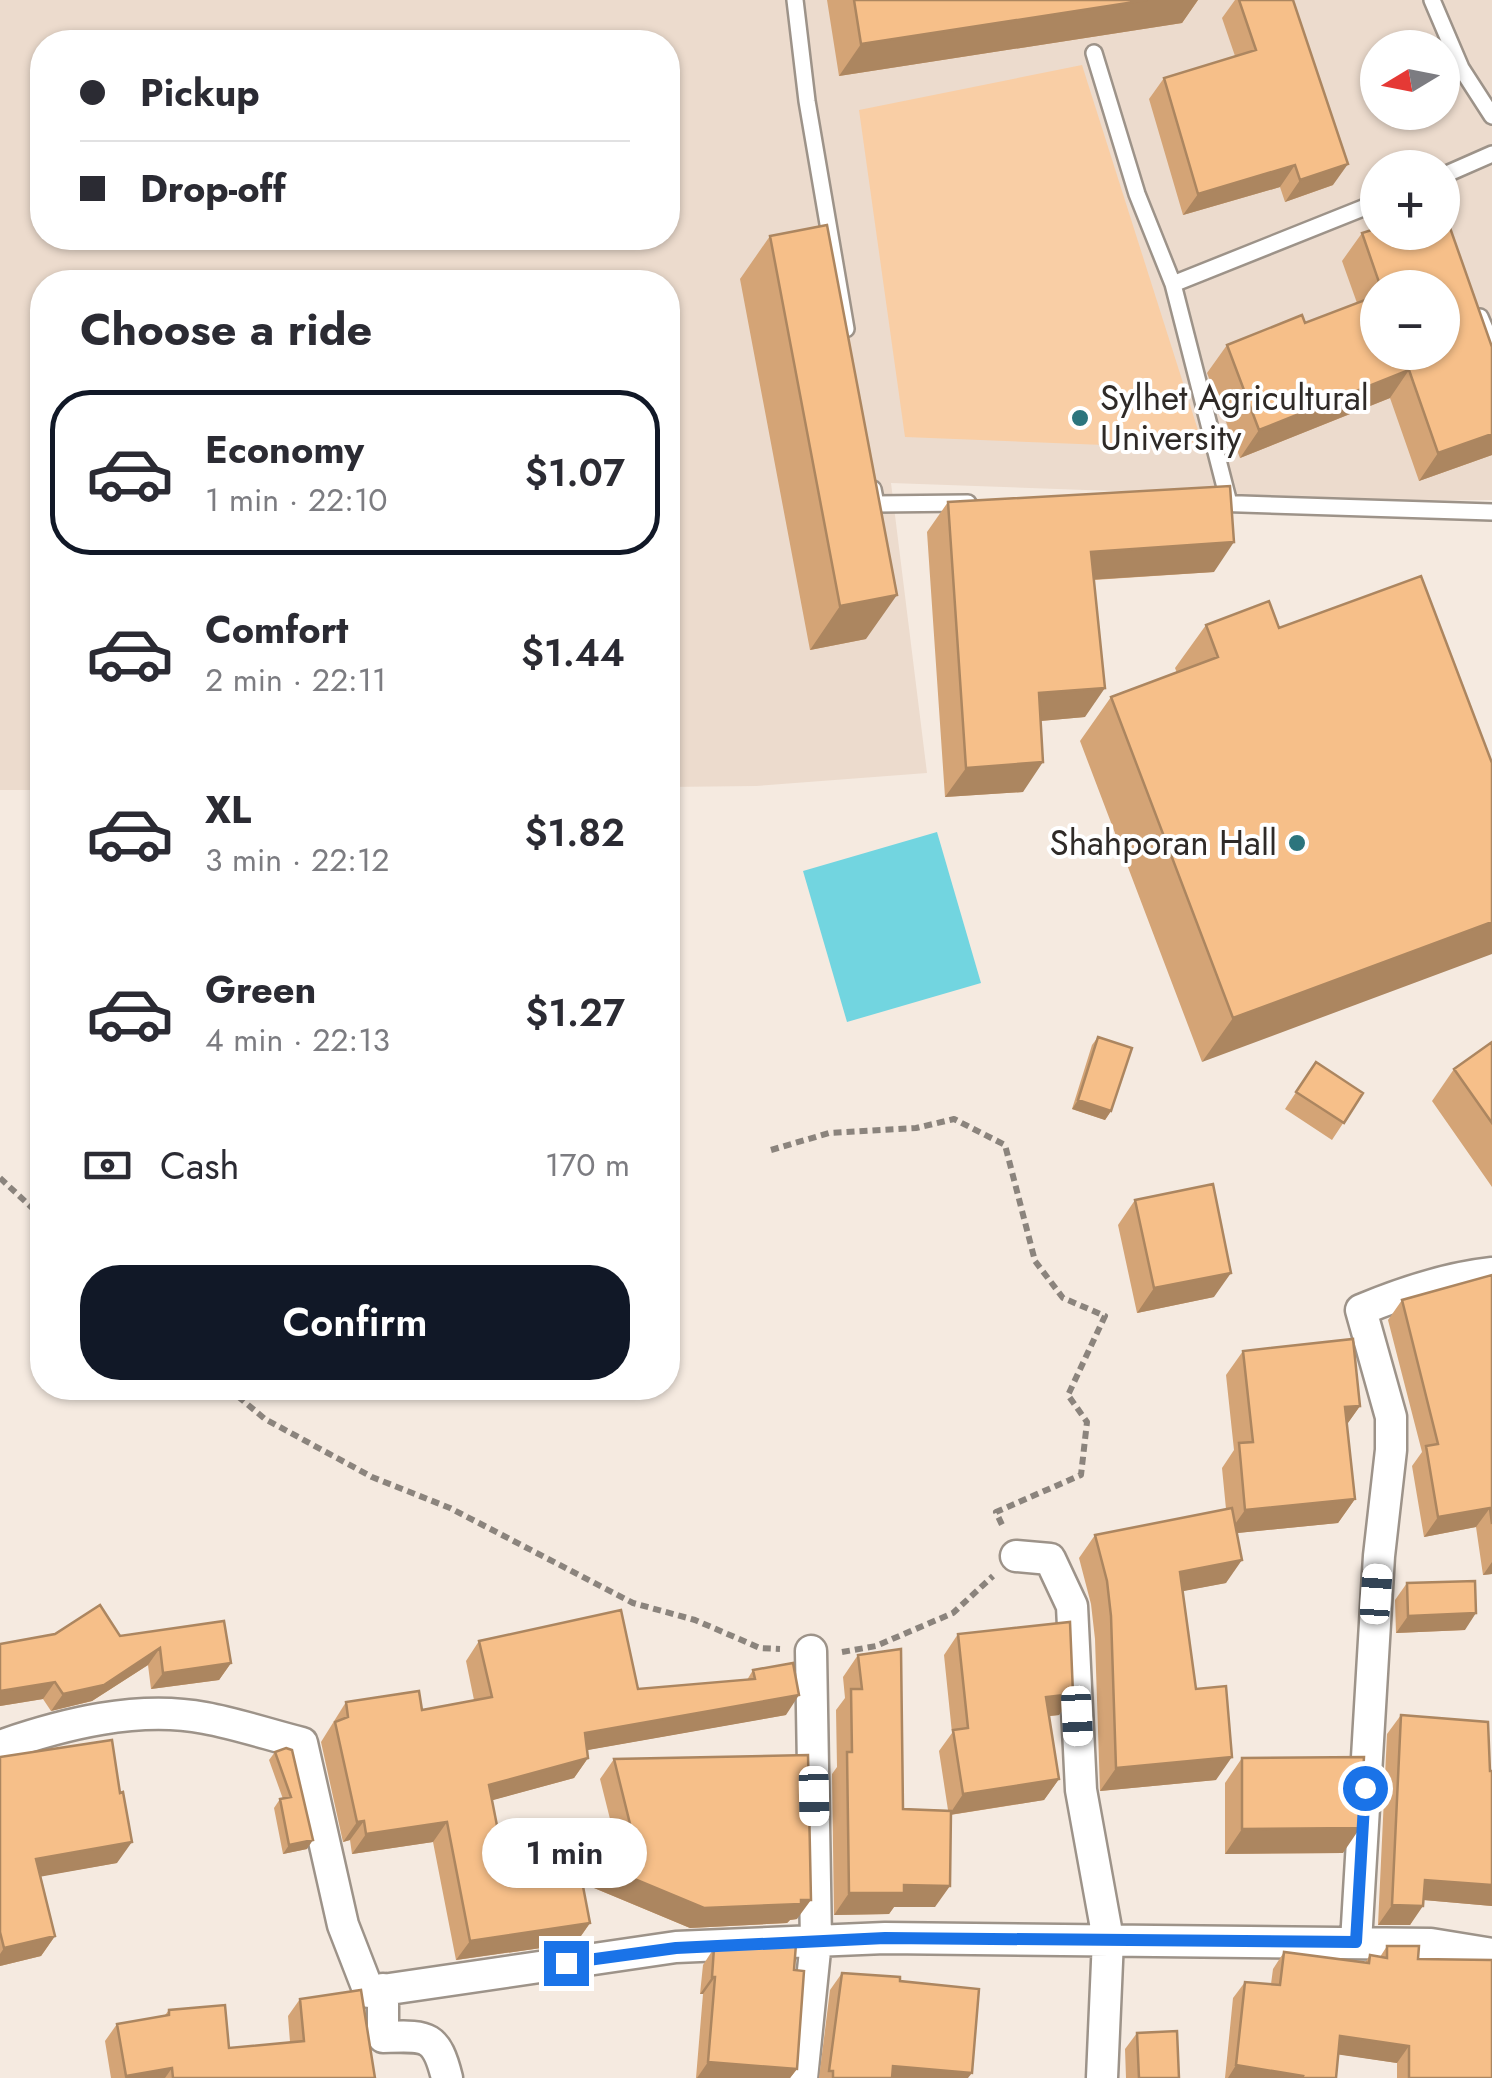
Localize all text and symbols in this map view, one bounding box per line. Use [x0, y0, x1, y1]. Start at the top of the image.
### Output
north arrow [1360, 30, 1460, 130]
map controls [1360, 30, 1460, 370]
text: Pickup [140, 65, 260, 120]
button: + [1360, 150, 1460, 250]
text: Drop-off [140, 161, 286, 216]
button: − [1360, 270, 1460, 370]
text: Choose a ride [80, 297, 372, 362]
place label: Sylhet Agricultural University [1100, 373, 1369, 463]
marker: Sylhet Agricultural University [1069, 407, 1091, 429]
text: Economy [205, 422, 364, 477]
icon: car [85, 428, 175, 518]
text: $1.07 [525, 445, 625, 500]
text: 1 min · 22:10 [205, 477, 388, 523]
text: Comfort [205, 602, 348, 657]
icon: car [85, 608, 175, 698]
text: $1.44 [521, 625, 625, 680]
text: 2 min · 22:11 [205, 657, 387, 703]
text: XL [205, 782, 251, 837]
icon: car [85, 788, 175, 878]
text: $1.82 [524, 805, 625, 860]
place label: Shahporan Hall [1049, 818, 1277, 868]
marker: Shahporan Hall [1286, 832, 1308, 854]
text: 3 min · 22:12 [205, 837, 390, 883]
text: Green [205, 962, 316, 1017]
icon: car [85, 968, 175, 1058]
text: $1.27 [525, 985, 625, 1040]
text: 4 min · 22:13 [205, 1017, 390, 1063]
icon: cash [80, 1138, 135, 1193]
text: Cash [160, 1138, 240, 1193]
text: 170 m [545, 1142, 630, 1188]
button: Confirm [80, 1265, 630, 1380]
car [1359, 1563, 1393, 1625]
car [1060, 1685, 1094, 1747]
car [798, 1766, 830, 1826]
route start [1343, 1766, 1388, 1811]
callout: 1 min [484, 1818, 648, 1888]
text: 1 min [526, 1830, 603, 1876]
route end [544, 1941, 589, 1986]

